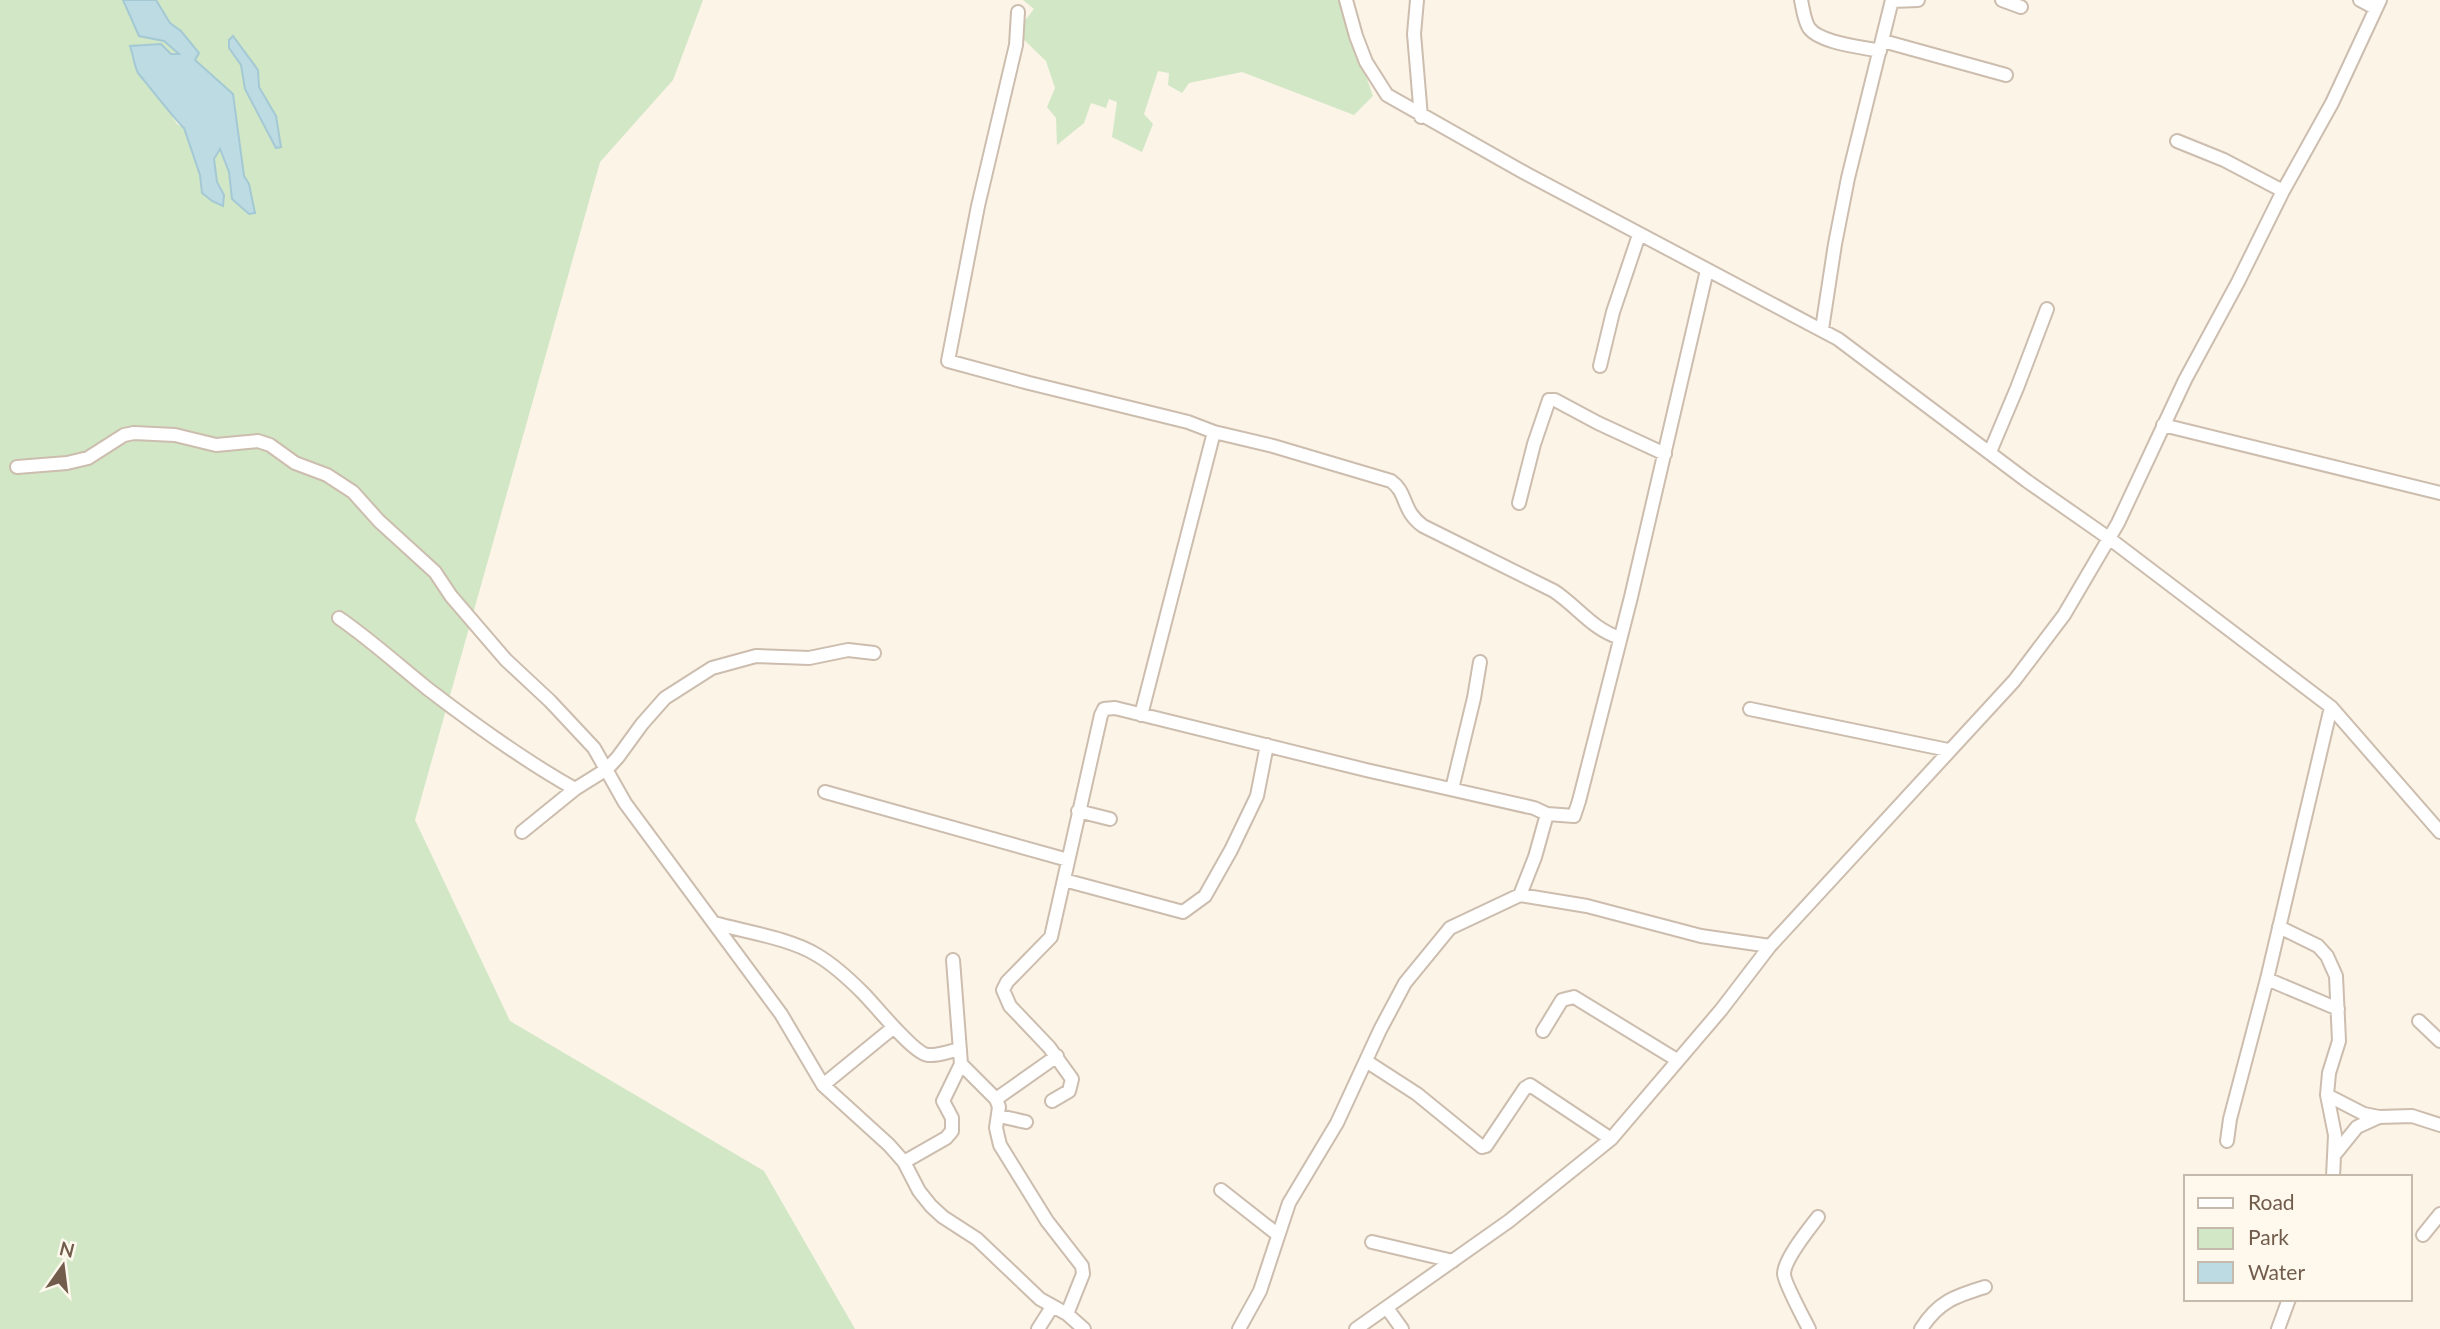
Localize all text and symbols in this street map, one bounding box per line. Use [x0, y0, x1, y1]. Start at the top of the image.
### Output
legend [2184, 1175, 2412, 1301]
text: Road [2248, 1189, 2295, 1214]
text: Park [2248, 1224, 2289, 1249]
north arrow [28, 1231, 98, 1301]
text: N [57, 1236, 77, 1262]
text: Water [2248, 1259, 2305, 1284]

